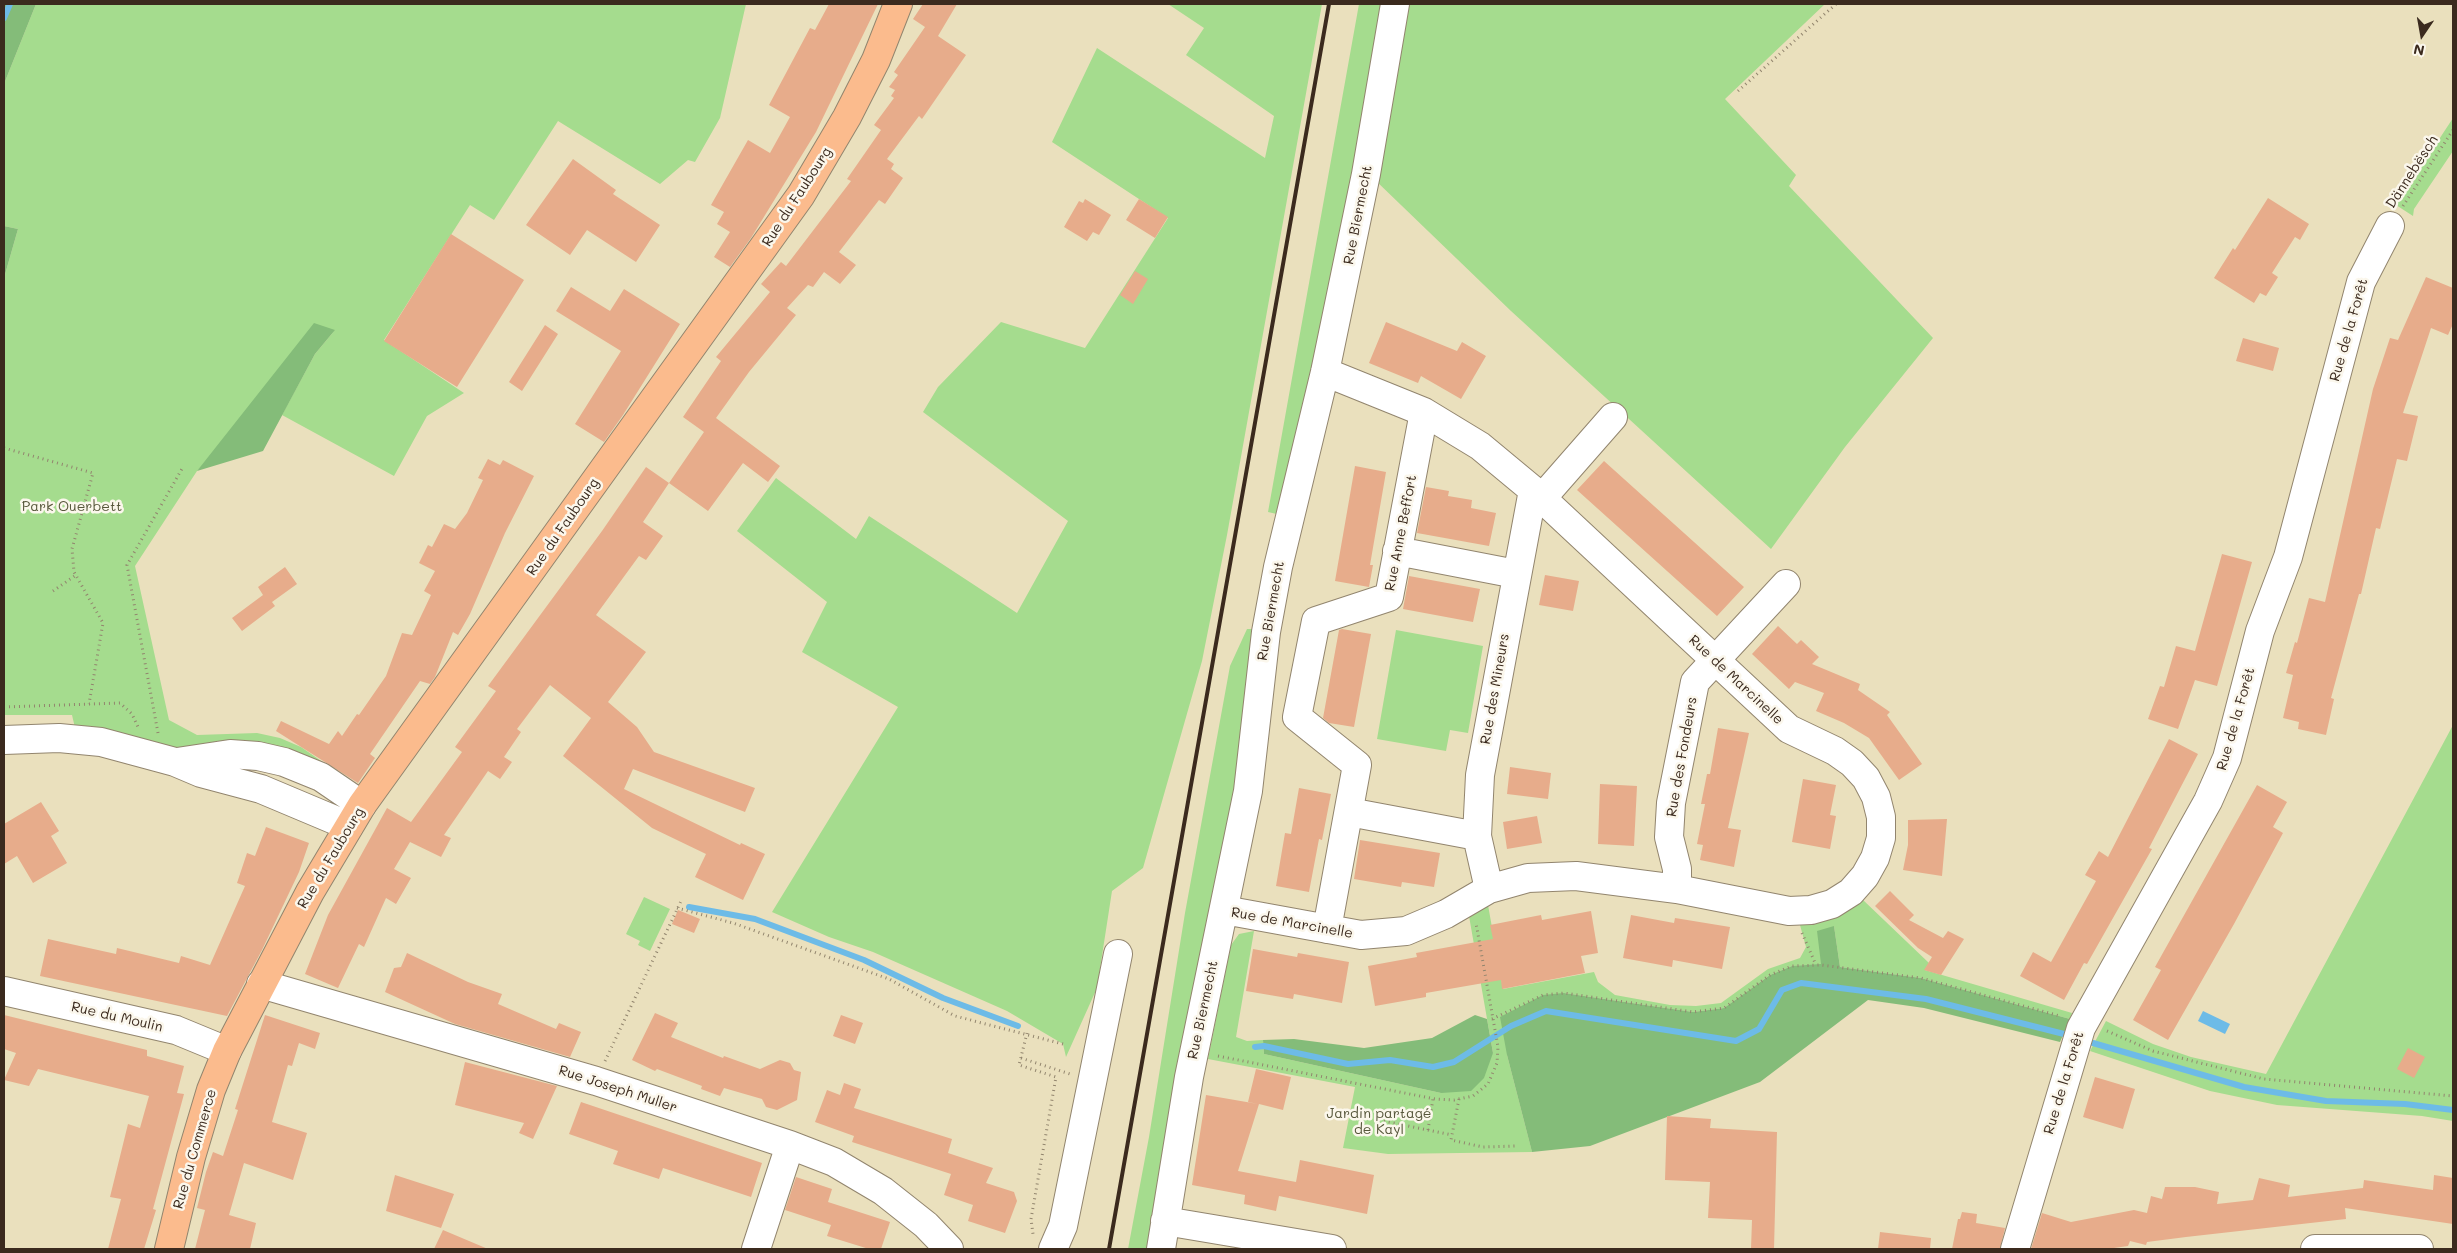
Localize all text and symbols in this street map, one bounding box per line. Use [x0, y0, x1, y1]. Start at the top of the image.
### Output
north arrow [2397, 10, 2447, 60]
text: N [2412, 40, 2426, 61]
street label: Dännebësch [2382, 132, 2442, 212]
street label: Rue du Faubourg [759, 144, 835, 250]
street label: Rue Biermecht [1340, 164, 1376, 266]
street label: Rue de la Forêt [2326, 276, 2372, 384]
street label: Rue Anne Beffort [1382, 474, 1420, 592]
street label: Rue du Faubourg [523, 475, 603, 579]
park label: Park Ouerbett [22, 499, 122, 515]
street label: Rue Biermecht [1254, 560, 1288, 662]
street label: Rue des Mineurs [1477, 632, 1513, 746]
street label: Rue de Marcinelle [1685, 632, 1787, 728]
street label: Rue de la Forêt [2213, 665, 2259, 773]
street label: Rue des Fondeurs [1663, 696, 1701, 818]
street label: Rue du Faubourg [294, 804, 368, 912]
street label: Rue de Marcinelle [1230, 904, 1354, 942]
street label: Rue Biermecht [1184, 959, 1222, 1061]
street label: Rue du Moulin [70, 998, 164, 1036]
street label: Rue de la Forêt [2040, 1030, 2088, 1136]
street label: Rue Joseph Muller [557, 1062, 679, 1116]
street label: Rue du Commerce [170, 1087, 220, 1211]
park label: Jardin partagé de Kayl [1327, 1106, 1431, 1138]

